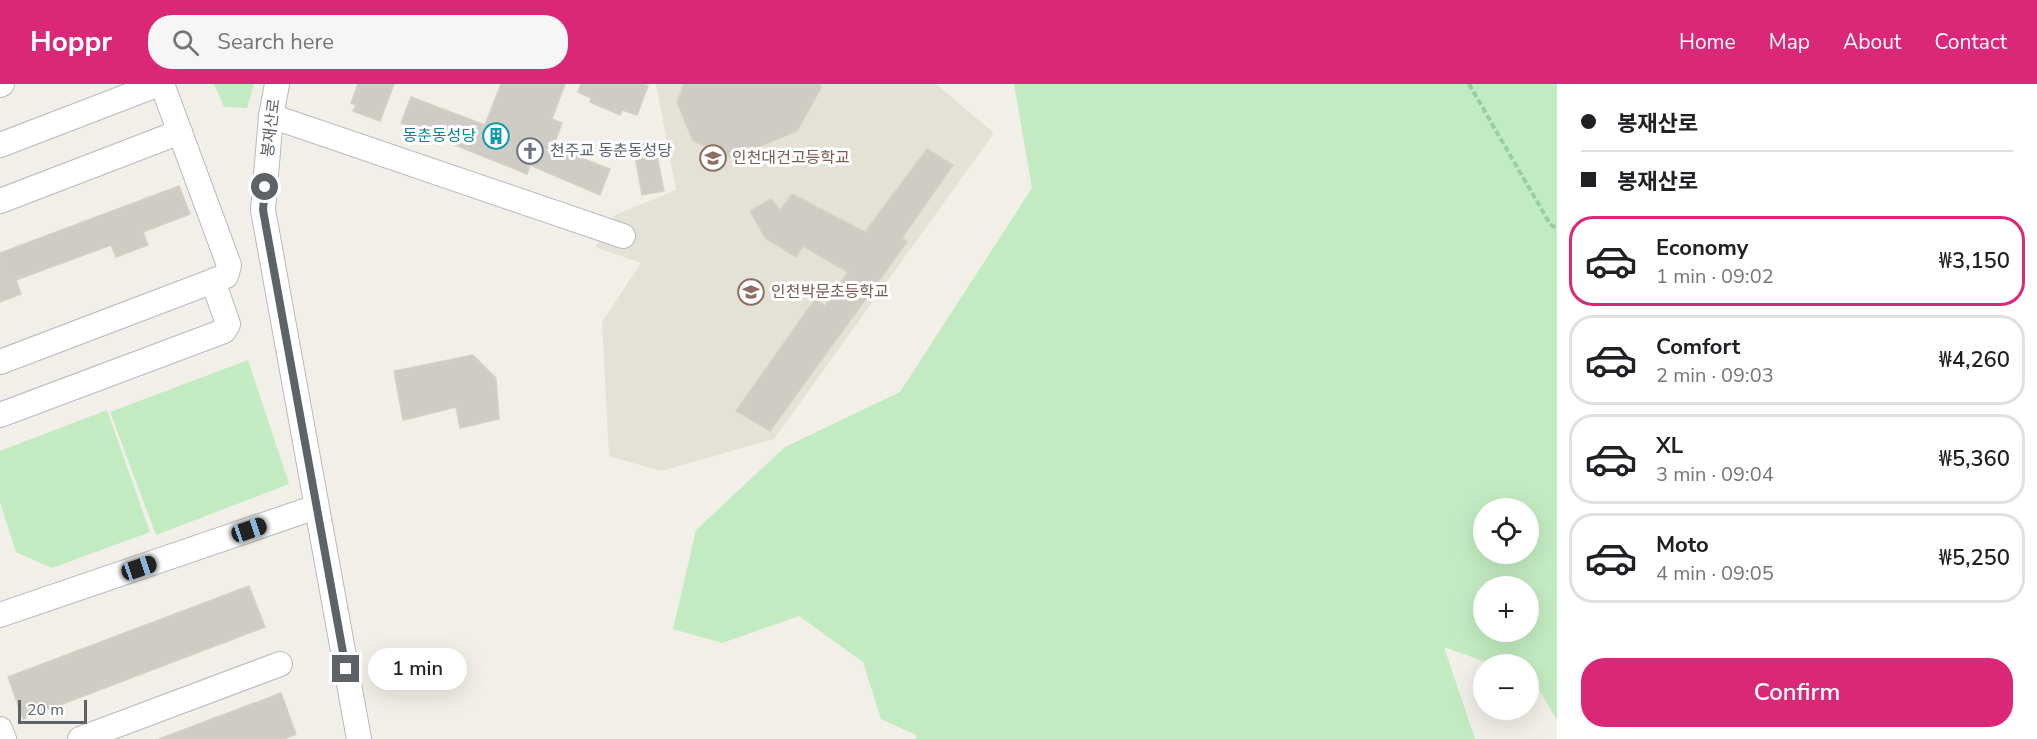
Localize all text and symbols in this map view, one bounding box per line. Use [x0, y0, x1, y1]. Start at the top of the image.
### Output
search box [148, 15, 568, 69]
text: Hoppr [30, 23, 112, 61]
icon: search [169, 26, 202, 59]
text: Search here [217, 27, 334, 57]
text: Home [1679, 28, 1736, 56]
text: Map [1769, 28, 1810, 56]
text: About [1843, 28, 1901, 56]
text: Contact [1934, 28, 2007, 56]
street label: 봉재산로 [256, 97, 286, 159]
text: 봉재산로 [1617, 109, 1698, 139]
building icon: 동춘동성당 [481, 121, 511, 151]
place label: 동춘동성당 [402, 125, 476, 147]
church icon: 천주교 동춘동성당 [515, 136, 545, 166]
place label: 천주교 동춘동성당 [550, 140, 672, 162]
school or university icon: 인천대건고등학교 [698, 143, 728, 173]
place label: 인천대건고등학교 [732, 147, 850, 169]
text: 봉재산로 [1617, 167, 1698, 197]
route start [251, 173, 278, 200]
text: Economy [1656, 233, 1748, 263]
icon: car [1584, 234, 1638, 288]
text: ₩3,150 [1939, 246, 2010, 276]
text: 1 min · 09:02 [1656, 263, 1774, 290]
school or university icon: 인천박문초등학교 [736, 277, 766, 307]
place label: 인천박문초등학교 [771, 281, 889, 303]
text: Comfort [1656, 332, 1740, 362]
icon: car [1584, 333, 1638, 387]
text: ₩4,260 [1939, 345, 2010, 375]
text: 2 min · 09:03 [1656, 362, 1774, 389]
text: XL [1656, 431, 1683, 461]
icon: car [1584, 432, 1638, 486]
text: ₩5,360 [1939, 444, 2010, 474]
text: 3 min · 09:04 [1656, 461, 1774, 488]
map controls [1473, 498, 1539, 720]
button: locate [1473, 498, 1539, 564]
car [229, 516, 269, 544]
text: Moto [1656, 530, 1709, 560]
icon: car [1584, 531, 1638, 585]
text: ₩5,250 [1939, 543, 2010, 573]
car [119, 554, 159, 582]
text: 4 min · 09:05 [1656, 560, 1774, 587]
button: + [1473, 576, 1539, 642]
callout: 1 min [367, 648, 466, 690]
button: − [1473, 654, 1539, 720]
route end [332, 655, 359, 682]
text: 1 min [392, 655, 443, 682]
button: Confirm [1581, 658, 2013, 727]
scale bar [18, 697, 87, 724]
text: 20 m [27, 699, 64, 721]

